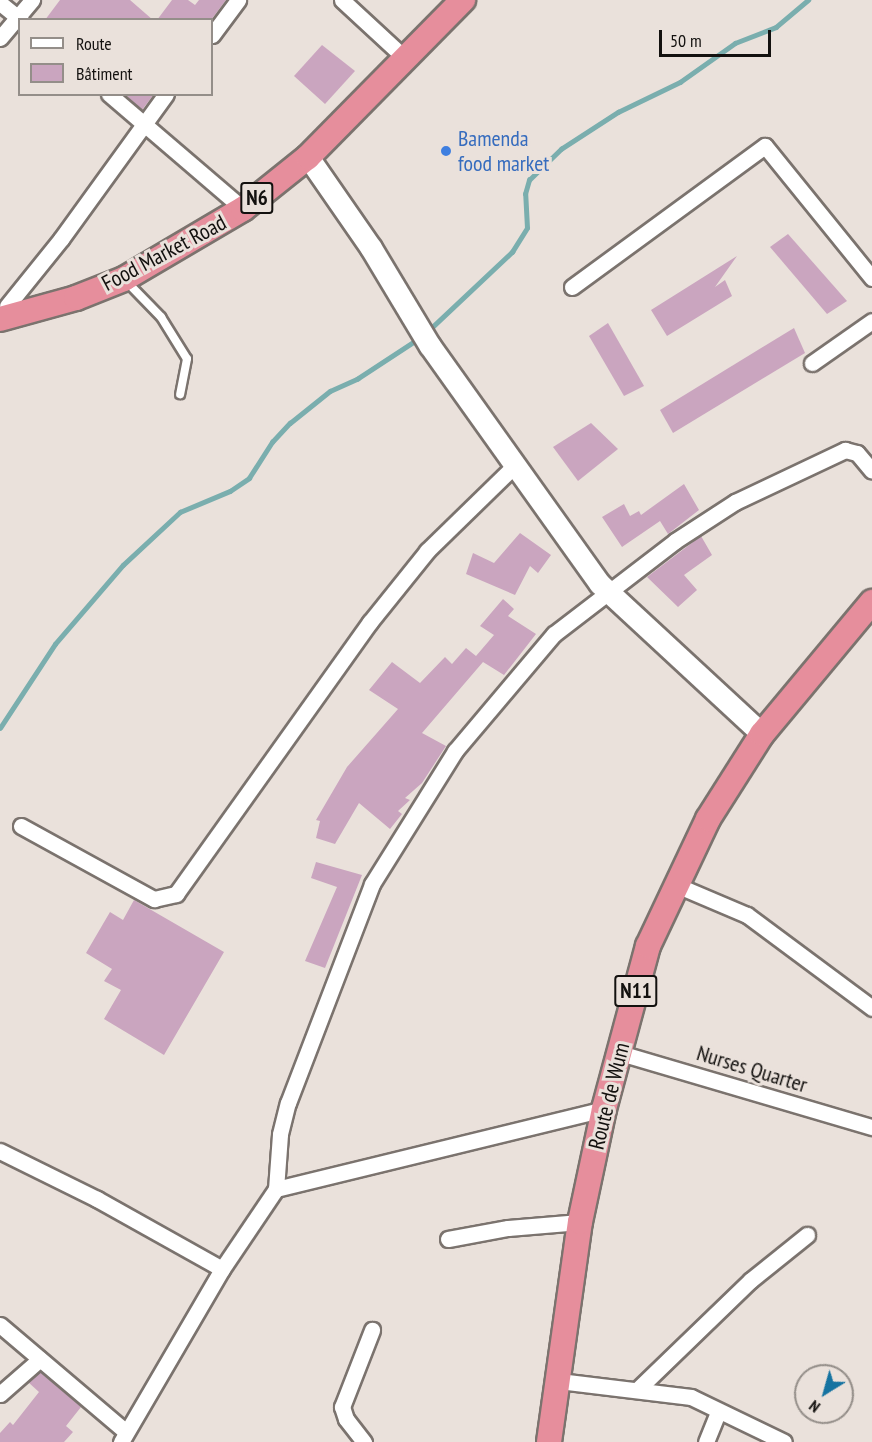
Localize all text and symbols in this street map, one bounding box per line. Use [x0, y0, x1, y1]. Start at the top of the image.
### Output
legend [18, 18, 213, 96]
scale bar [662, 18, 774, 56]
text: 50 m [670, 29, 702, 52]
text: Route [76, 32, 112, 55]
text: Bâtiment [76, 62, 133, 85]
place label: Bamenda food market [458, 125, 549, 176]
marker: Bamenda food market [439, 144, 453, 158]
road number: N6 [239, 180, 275, 216]
street label: Food Market Road [97, 209, 231, 297]
road number: N11 [614, 973, 658, 1009]
street label: Route de Wum [583, 1040, 635, 1152]
street label: Nurses Quarter [694, 1040, 810, 1098]
north arrow [794, 1364, 854, 1424]
text: N [805, 1396, 824, 1417]

